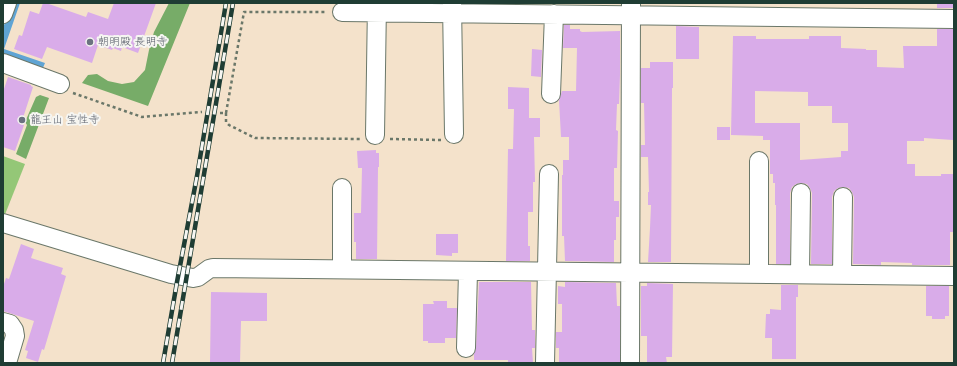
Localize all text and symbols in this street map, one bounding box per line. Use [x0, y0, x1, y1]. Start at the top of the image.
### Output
place label: 朝明殿 長明寺 [98, 35, 168, 49]
marker: 朝明殿 長明寺 [85, 37, 95, 47]
place label: 龍王山 宝性寺 [30, 113, 100, 127]
marker: 龍王山 宝性寺 [17, 115, 27, 125]

